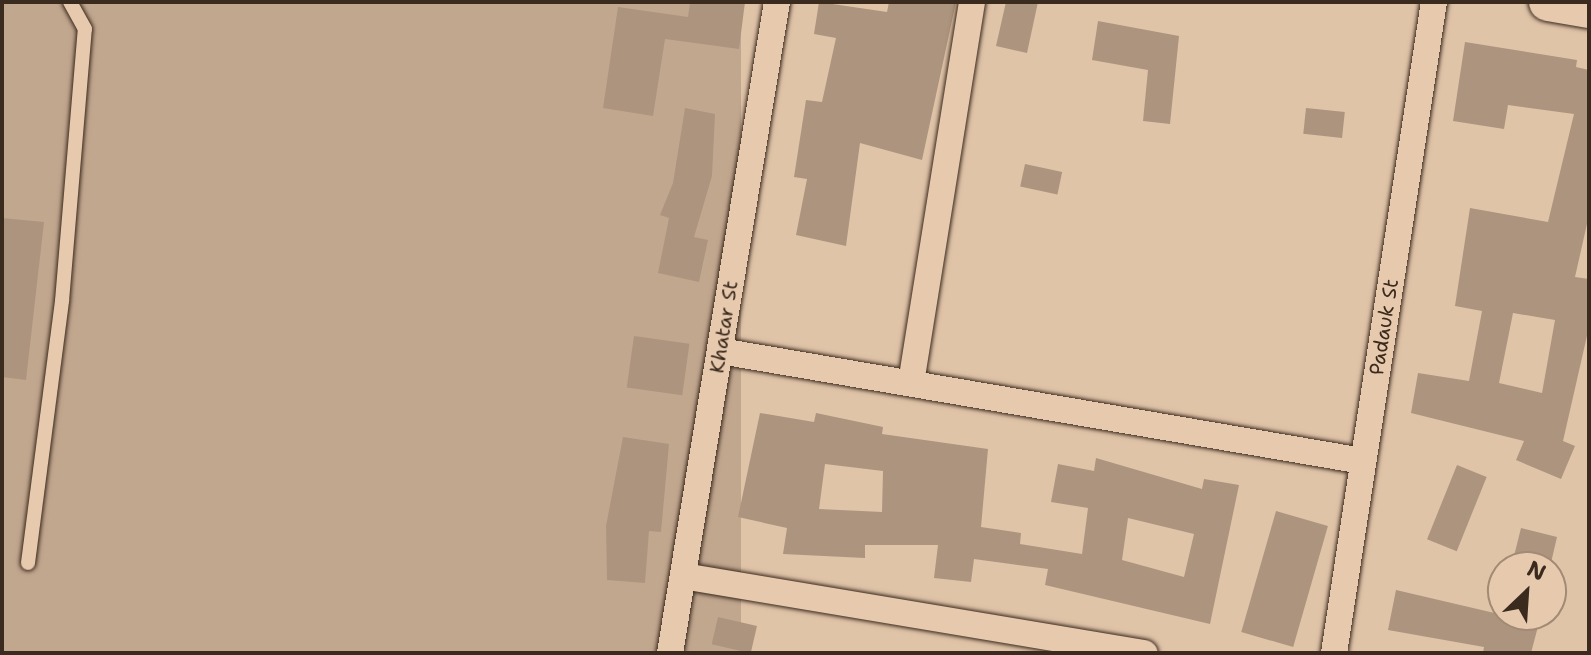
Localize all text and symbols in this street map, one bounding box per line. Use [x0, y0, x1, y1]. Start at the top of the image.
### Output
street label: Padauk St [1365, 277, 1403, 377]
street label: Khatar St [705, 279, 743, 375]
north arrow [1487, 551, 1567, 631]
text: N [1522, 554, 1551, 587]

